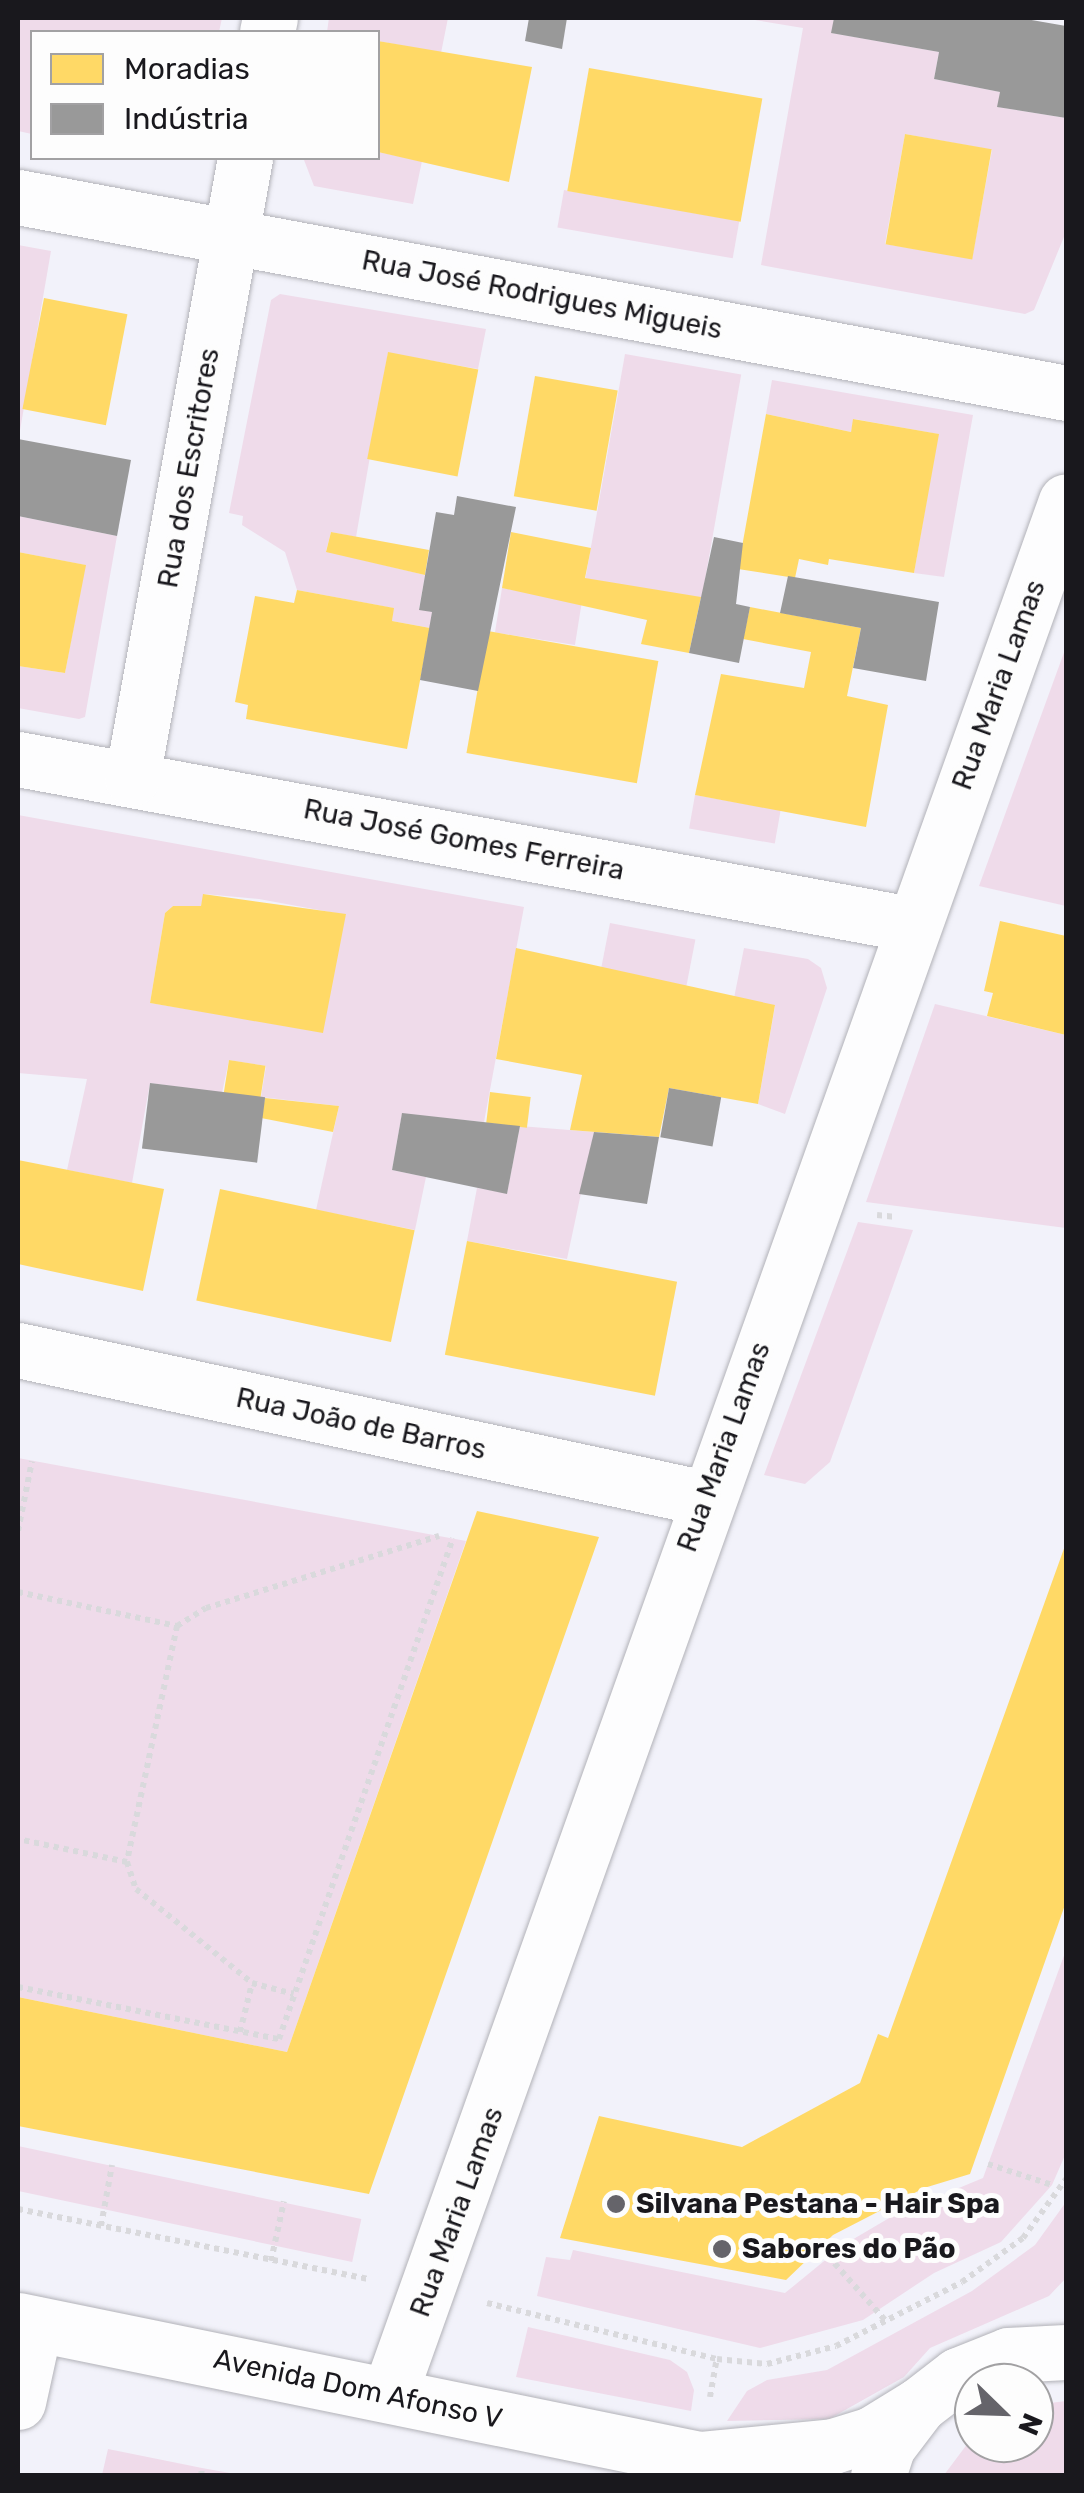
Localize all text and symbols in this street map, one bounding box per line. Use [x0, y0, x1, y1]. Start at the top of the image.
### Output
legend [30, 30, 380, 160]
text: Moradias [124, 51, 250, 87]
text: Indústria [124, 101, 249, 137]
street label: Rua José Rodrigues Migueis [359, 244, 725, 346]
street label: Rua dos Escritores [151, 346, 227, 590]
street label: Rua Maria Lamas [945, 576, 1053, 794]
street label: Rua José Gomes Ferreira [301, 792, 627, 888]
street label: Rua Maria Lamas [670, 1338, 778, 1556]
street label: Rua João de Barros [233, 1381, 489, 1467]
street label: Rua Maria Lamas [403, 2103, 511, 2321]
place label: Silvana Pestana - Hair Spa [636, 2187, 1001, 2221]
marker: Silvana Pestana - Hair Spa [605, 2193, 627, 2215]
place label: Sabores do Pão [742, 2232, 955, 2266]
marker: Sabores do Pão [711, 2238, 733, 2260]
street label: Avenida Dom Afonso V [210, 2342, 506, 2436]
north arrow [954, 2363, 1054, 2463]
text: N [1011, 2408, 1049, 2440]

